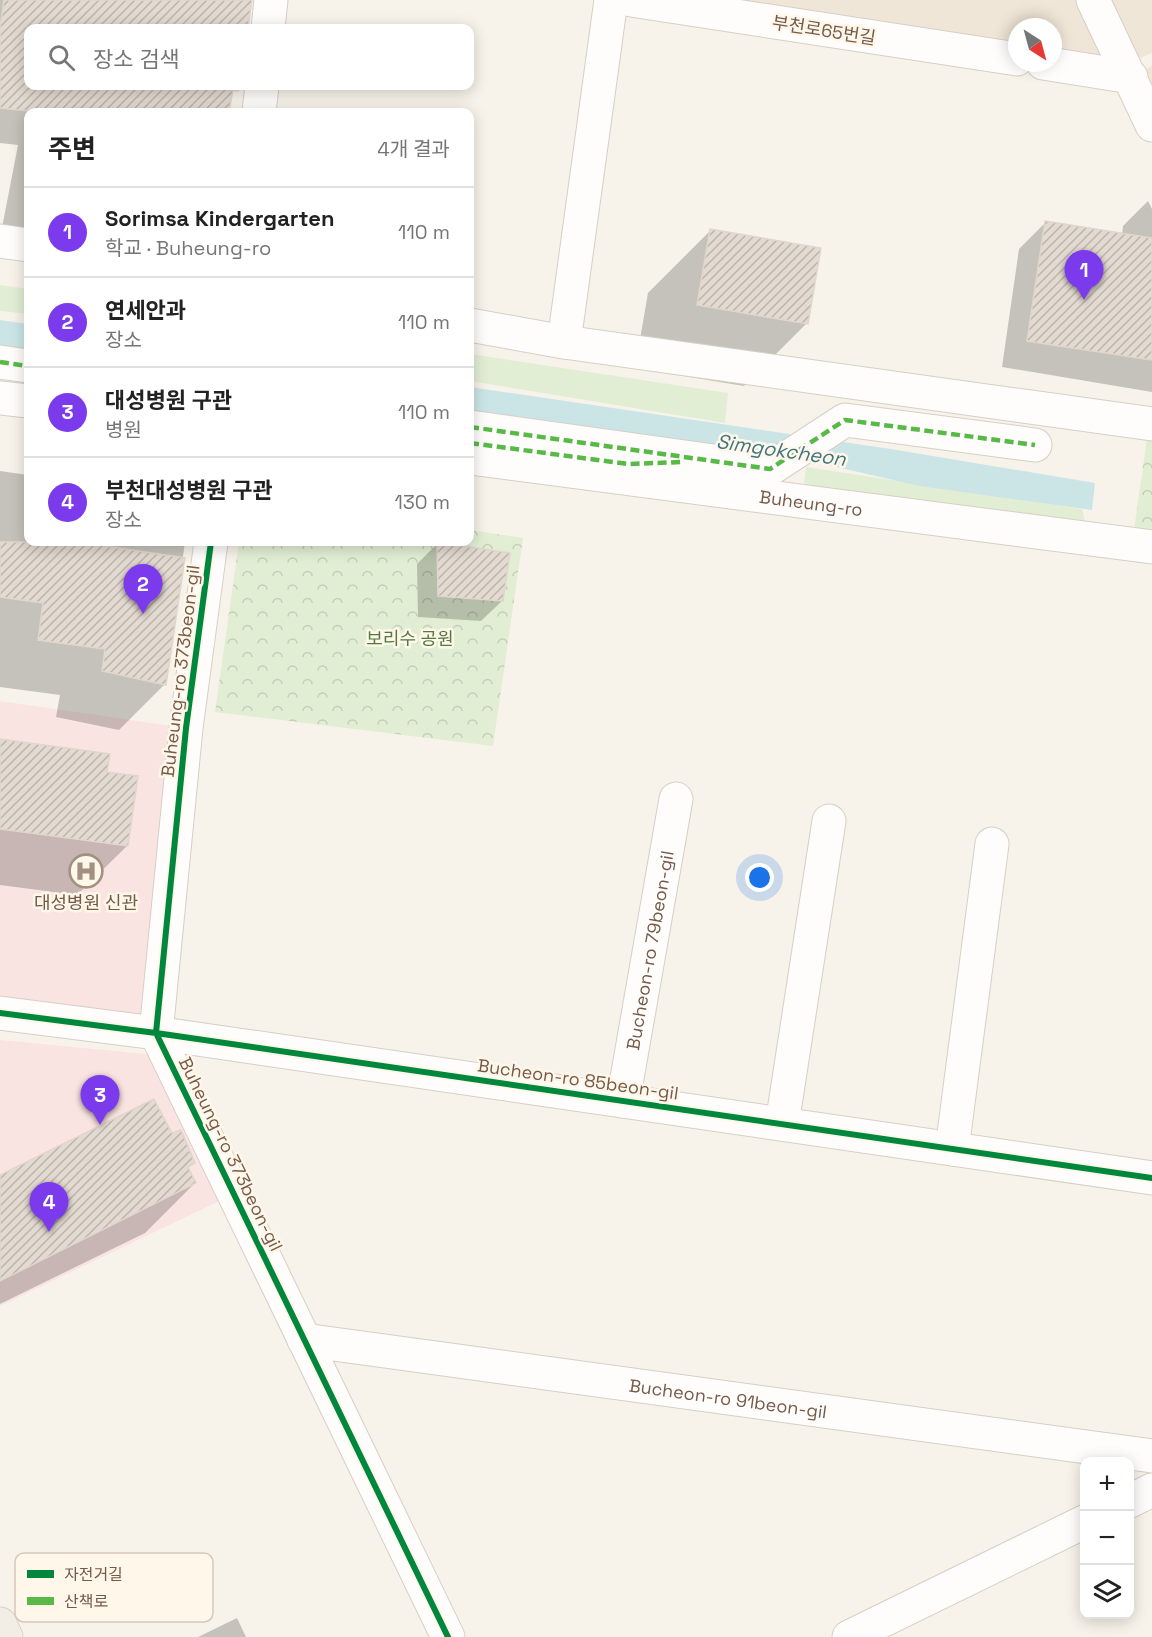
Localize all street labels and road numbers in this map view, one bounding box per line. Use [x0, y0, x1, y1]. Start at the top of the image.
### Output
street label: 부천로65번길 [771, 10, 877, 50]
street label: Buheung-ro [758, 484, 864, 521]
street label: Buheung-ro 373beon-gil [156, 564, 204, 778]
street label: Bucheon-ro 79beon-gil [621, 849, 678, 1052]
street label: Buheung-ro 373beon-gil [174, 1053, 288, 1255]
street label: Bucheon-ro 85beon-gil [476, 1053, 680, 1105]
street label: Bucheon-ro 91beon-gil [628, 1373, 828, 1423]

